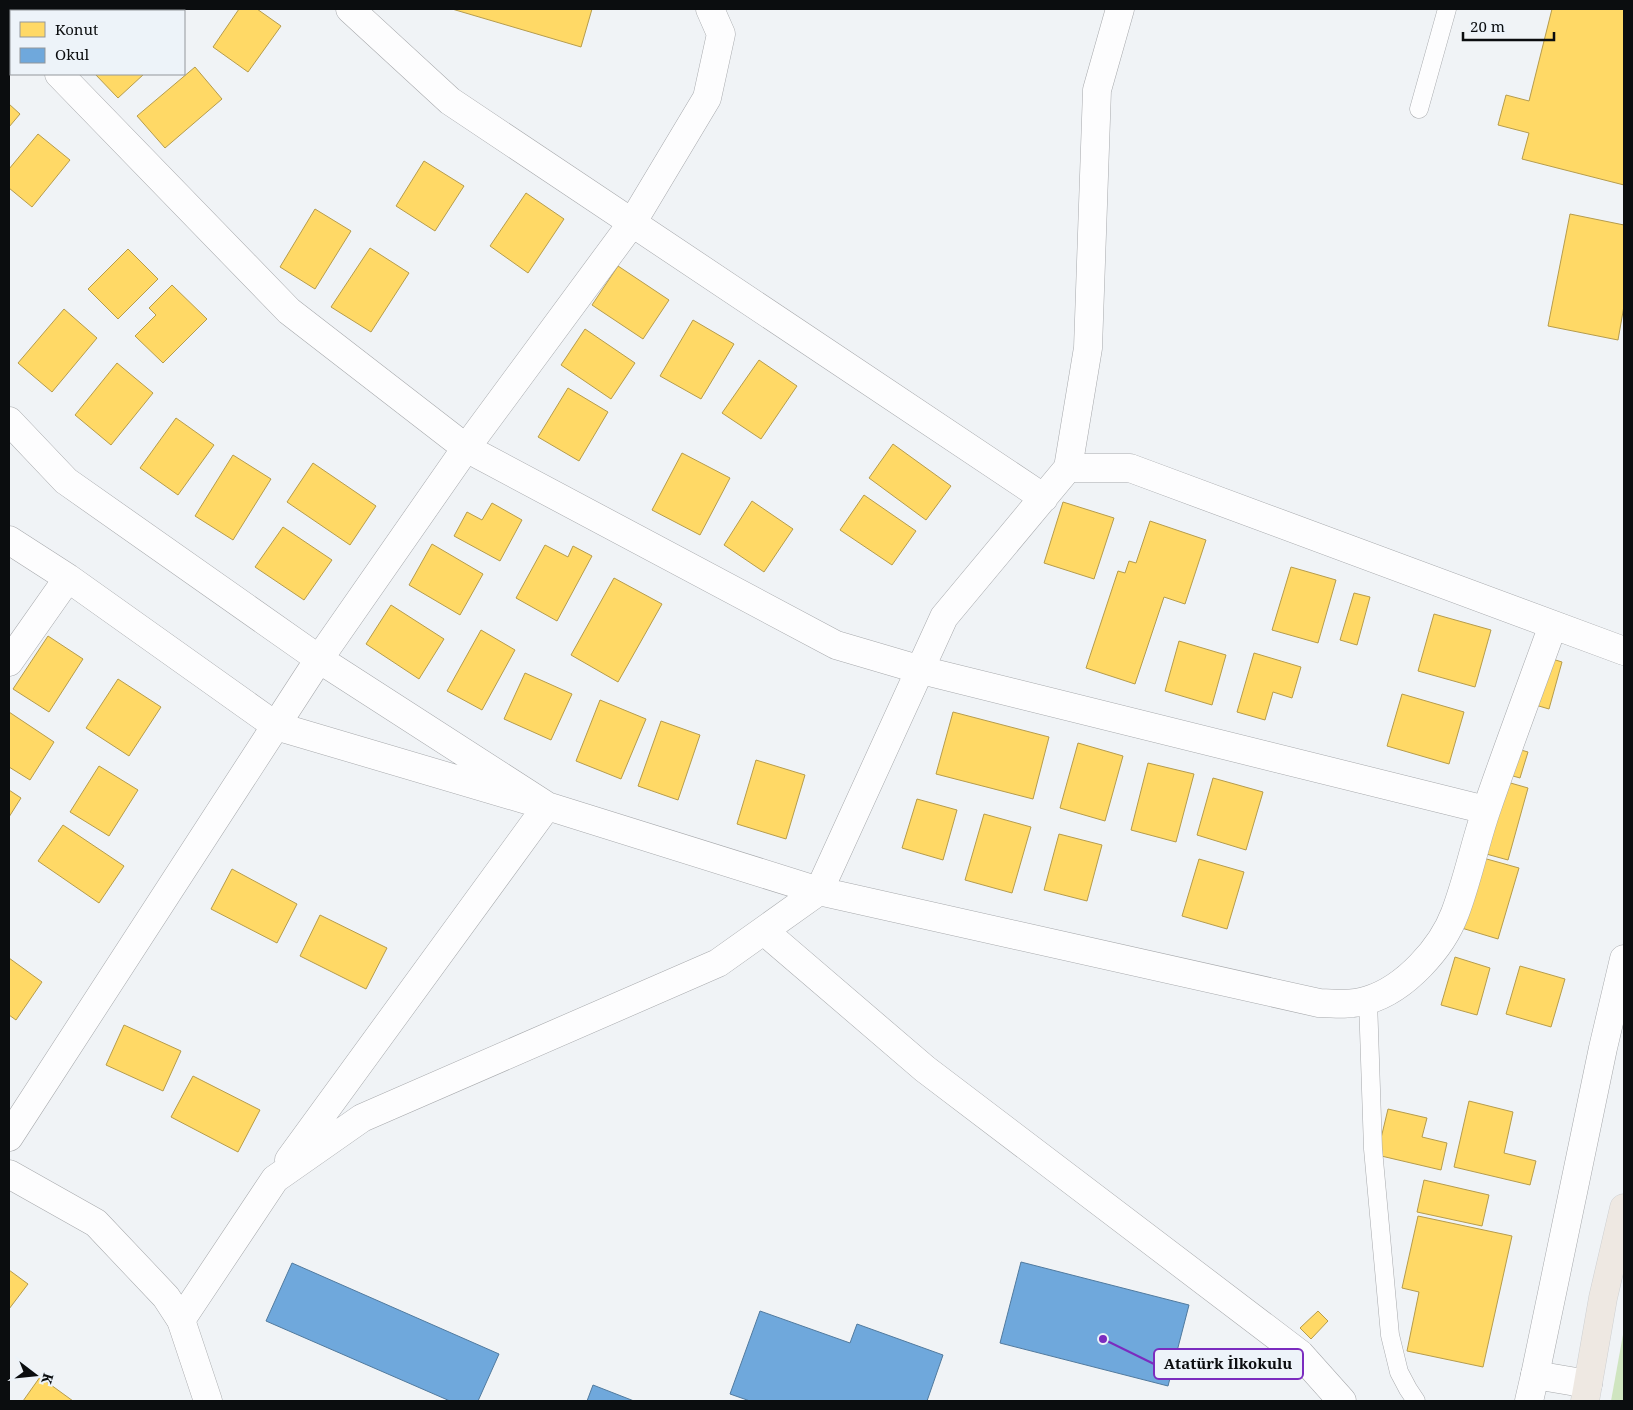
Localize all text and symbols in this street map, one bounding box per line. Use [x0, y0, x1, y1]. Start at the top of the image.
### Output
legend [10, 10, 185, 75]
scale bar [1463, 10, 1554, 42]
text: 20 m [1470, 16, 1505, 36]
text: Konut [55, 19, 98, 39]
text: Okul [55, 44, 89, 64]
callout: Atatürk İlkokulu [1154, 1349, 1303, 1379]
north arrow [10, 1350, 60, 1400]
text: Atatürk İlkokulu [1164, 1353, 1292, 1373]
text: K [37, 1371, 59, 1387]

